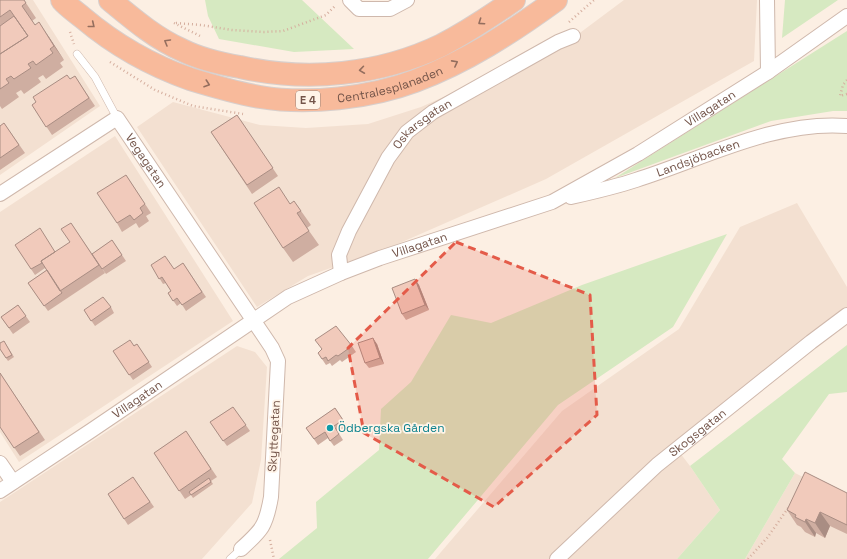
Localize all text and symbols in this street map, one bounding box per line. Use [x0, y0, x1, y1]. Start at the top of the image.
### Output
one-way arrow [479, 17, 486, 24]
one-way arrow [87, 21, 94, 28]
one-way arrow [164, 40, 172, 47]
one-way arrow [451, 61, 458, 68]
street label: Centralesplanaden [337, 62, 445, 106]
one-way arrow [359, 65, 365, 74]
one-way arrow [203, 80, 210, 88]
street label: Villagatan [682, 86, 739, 130]
road number: E 4 [296, 91, 320, 109]
street label: Oskarsgatan [389, 95, 455, 152]
street label: Vegagatan [122, 130, 170, 191]
street label: Landsjöbacken [654, 135, 742, 181]
street label: Villagatan [390, 229, 449, 262]
street label: Villagatan [109, 377, 165, 422]
street label: Skyttegatan [264, 400, 284, 472]
street label: Skogsgatan [665, 405, 729, 460]
place label: Ödbergska Gården [338, 420, 445, 436]
marker: Ödbergska Gården [325, 423, 335, 433]

